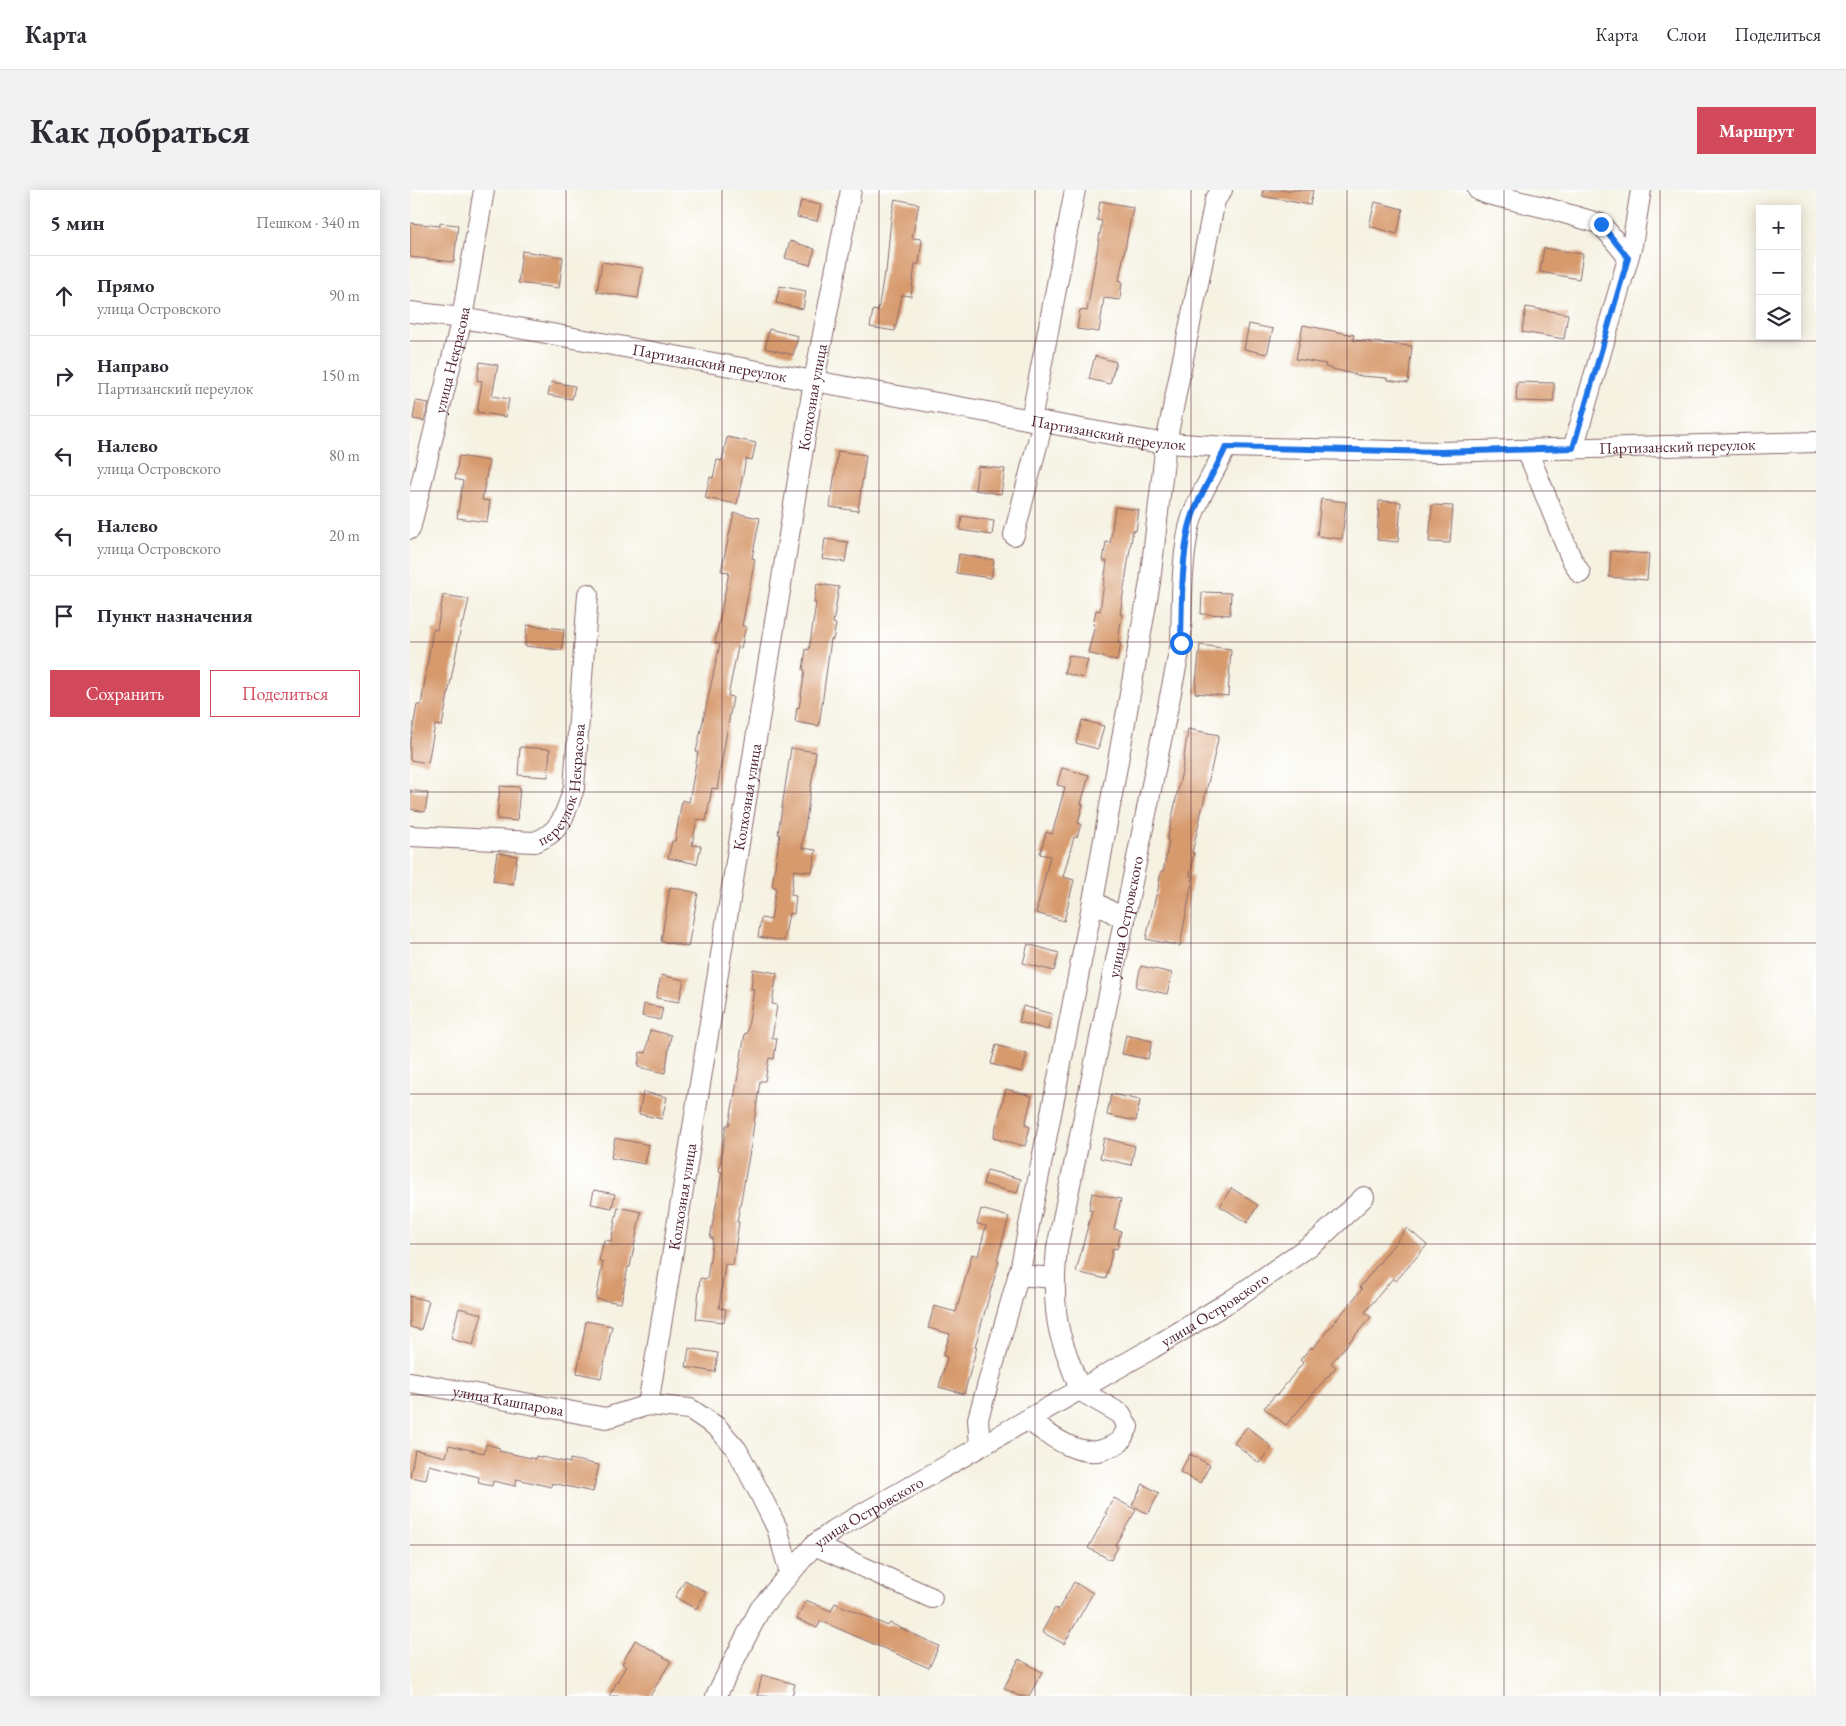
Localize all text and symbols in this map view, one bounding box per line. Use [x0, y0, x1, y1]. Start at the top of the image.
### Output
text: Карта [25, 19, 87, 50]
text: Карта [1596, 23, 1639, 46]
text: Слои [1667, 23, 1706, 46]
text: Поделиться [1734, 23, 1821, 46]
button: Маршрут [1697, 107, 1816, 154]
text: Как добраться [30, 108, 250, 153]
map controls [1756, 205, 1801, 340]
button: + [1756, 205, 1801, 250]
text: 5 мин [50, 209, 105, 236]
text: Пешком · 340 m [256, 212, 360, 233]
route end [1590, 213, 1613, 236]
button: − [1756, 250, 1801, 295]
text: Прямо [97, 273, 155, 298]
icon: ahead [50, 282, 78, 310]
text: 90 m [329, 285, 360, 306]
button: layers [1756, 295, 1801, 340]
text: улица Островского [97, 298, 221, 319]
street label: улица Некрасова [429, 305, 475, 416]
street label: Партизанский переулок [631, 339, 789, 387]
street label: Колхозная улица [793, 341, 832, 452]
text: Направо [97, 353, 169, 378]
icon: right [50, 362, 78, 390]
text: 150 m [321, 365, 360, 386]
text: Партизанский переулок [97, 378, 254, 399]
street label: Партизанский переулок [1029, 410, 1187, 455]
text: Налево [97, 433, 158, 458]
street label: Партизанский переулок [1599, 434, 1756, 459]
icon: left [50, 442, 78, 470]
text: 80 m [329, 445, 360, 466]
text: улица Островского [97, 458, 221, 479]
text: Налево [97, 513, 158, 538]
icon: left [50, 522, 78, 550]
text: 20 m [329, 525, 360, 546]
text: улица Островского [97, 538, 221, 559]
icon: arrive [50, 602, 78, 630]
text: Пункт назначения [97, 603, 253, 628]
route start [1170, 632, 1193, 655]
button: Сохранить [50, 670, 200, 717]
button: Поделиться [210, 670, 360, 717]
street label: переулок Некрасова [534, 722, 590, 851]
street label: Колхозная улица [728, 741, 766, 852]
street label: улица Островского [1103, 854, 1148, 980]
street label: Колхозная улица [663, 1141, 701, 1252]
street label: улица Островского [1157, 1268, 1273, 1352]
street label: улица Кашпарова [451, 1380, 566, 1421]
street label: улица Островского [810, 1471, 927, 1553]

